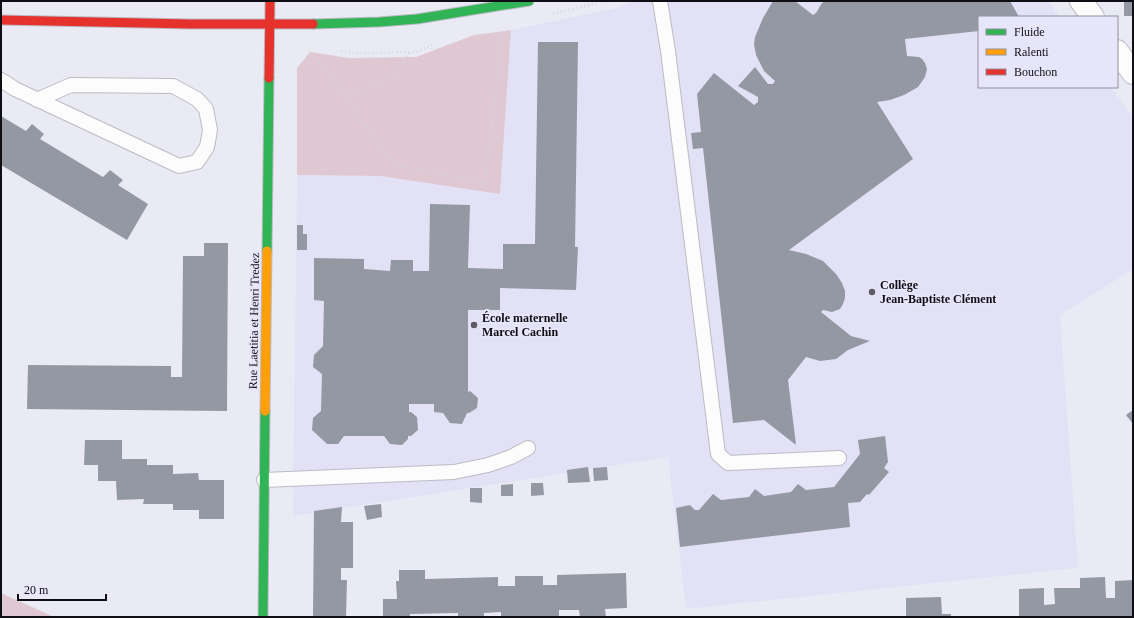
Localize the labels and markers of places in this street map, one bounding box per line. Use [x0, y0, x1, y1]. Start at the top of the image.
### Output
place label: Collège Jean-Baptiste Clément [880, 278, 996, 306]
marker: Collège Jean-Baptiste Clément [867, 287, 877, 297]
place label: École maternelle Marcel Cachin [482, 311, 568, 339]
marker: École maternelle Marcel Cachin [469, 320, 479, 330]

